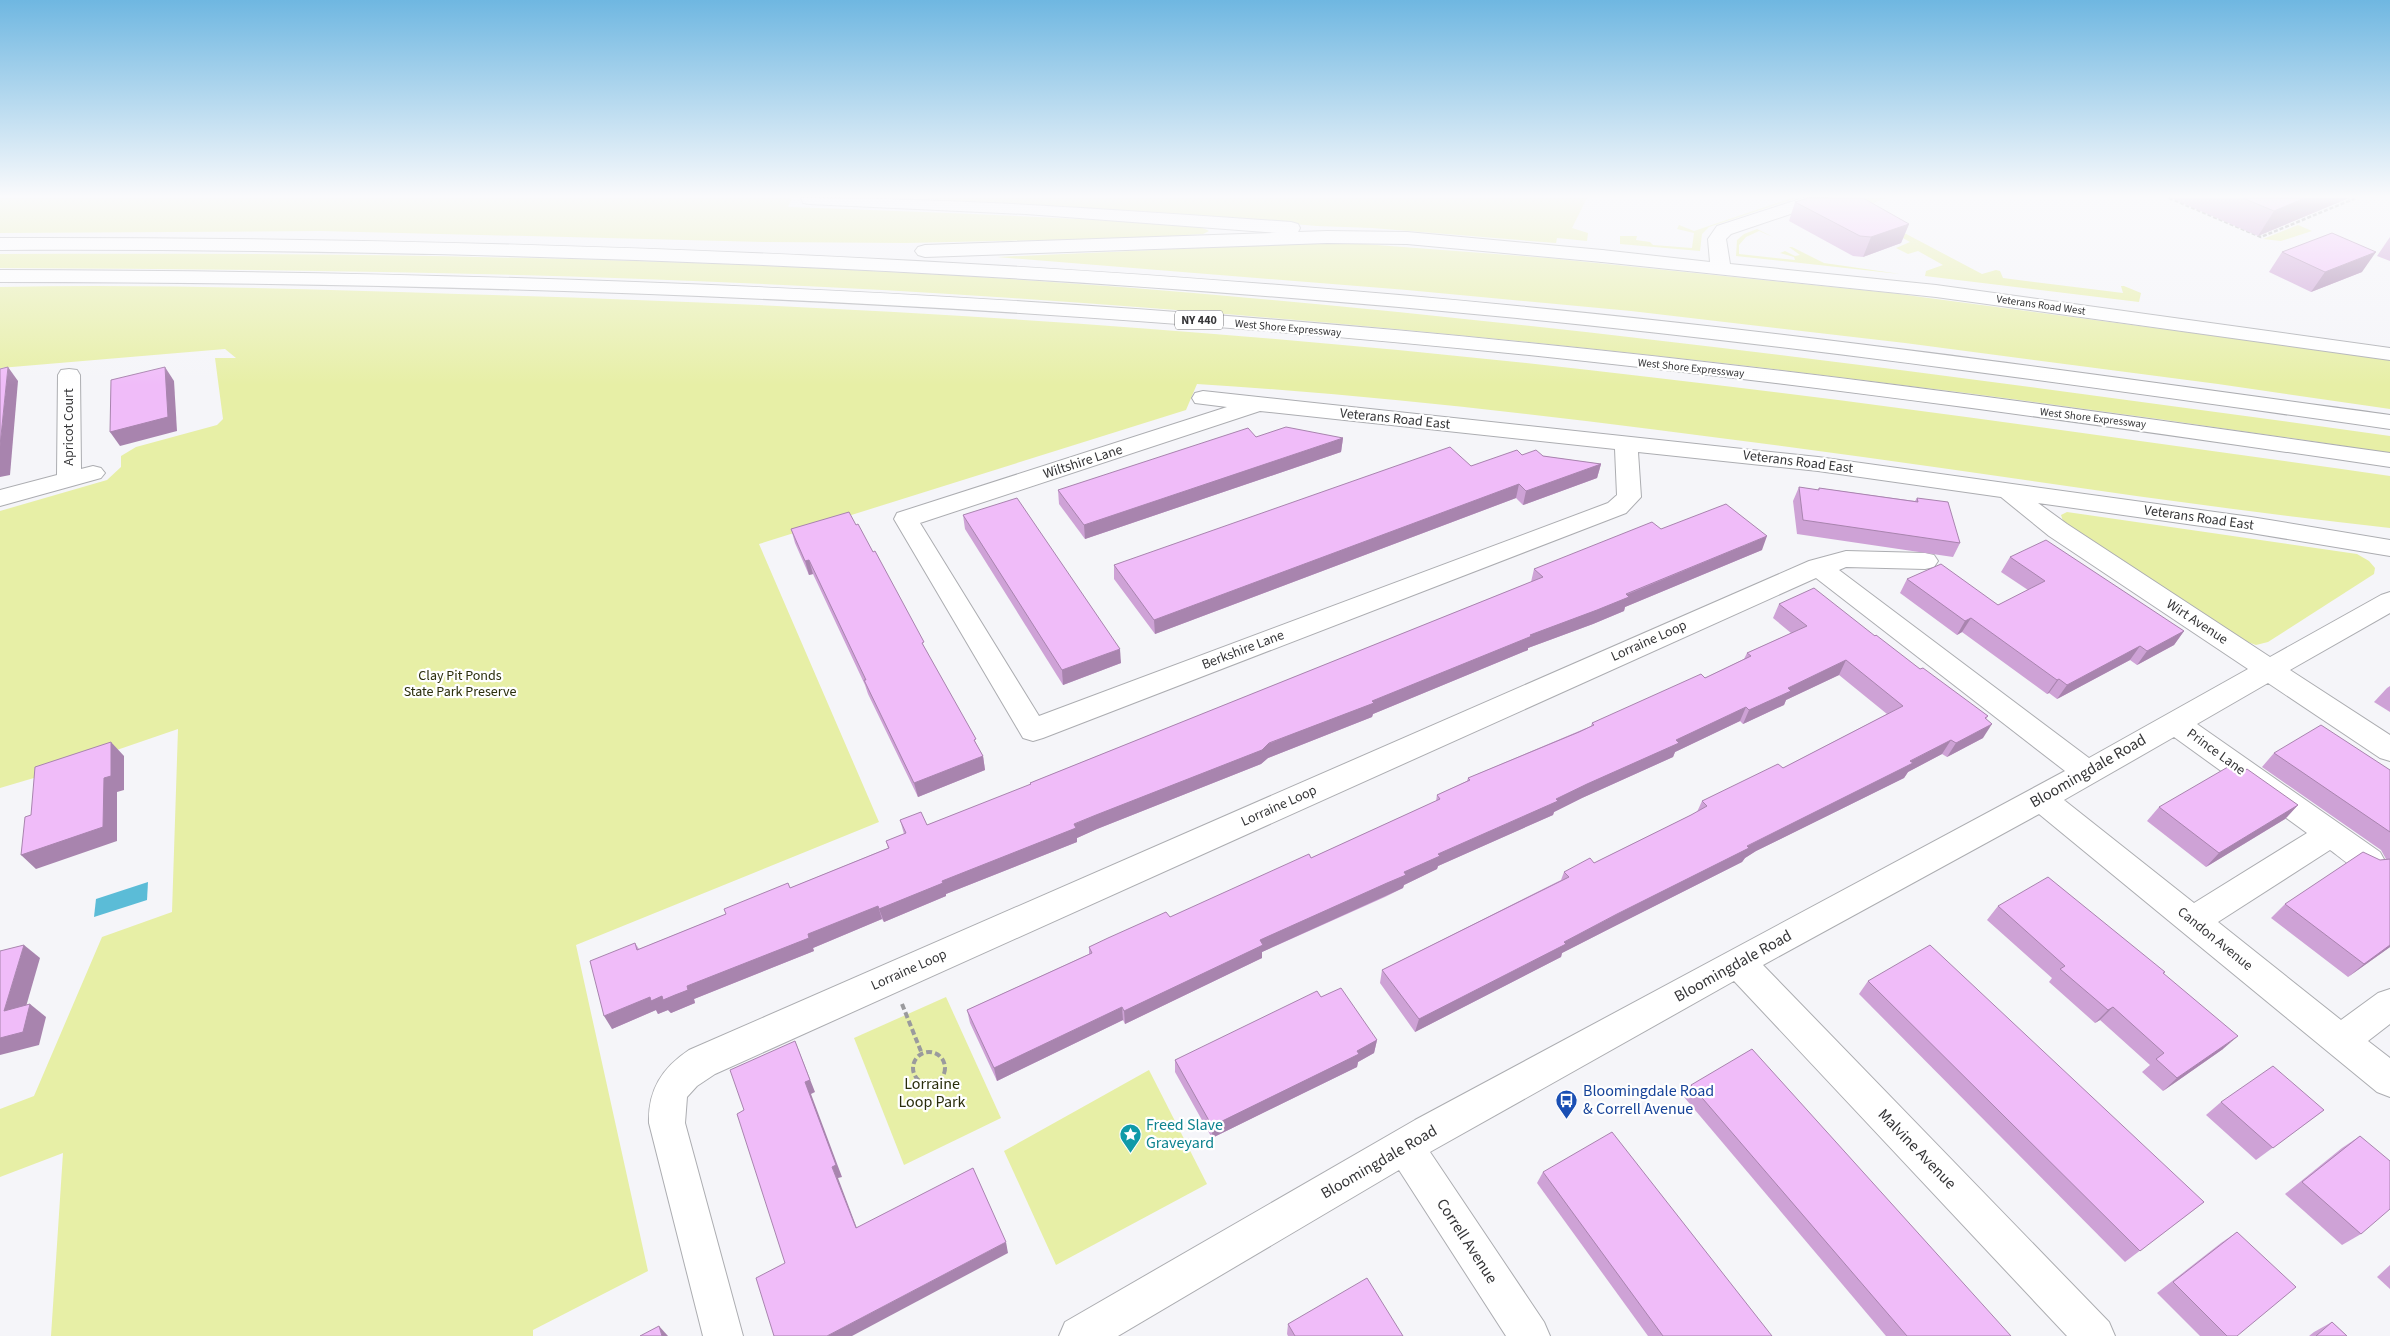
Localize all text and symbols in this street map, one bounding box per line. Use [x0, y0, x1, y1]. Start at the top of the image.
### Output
street label: Veterans Road West [1995, 291, 2087, 319]
road number: NY 440 [1175, 310, 1223, 330]
street label: West Shore Expressway [1234, 316, 1342, 340]
street label: West Shore Expressway [1637, 355, 1745, 381]
street label: Apricot Court [59, 388, 79, 466]
street label: Veterans Road East [1339, 403, 1451, 435]
street label: West Shore Expressway [2039, 404, 2147, 432]
street label: Wiltshire Lane [1041, 440, 1125, 484]
street label: Veterans Road East [1742, 445, 1854, 479]
street label: Veterans Road East [2143, 500, 2256, 536]
street label: Wirt Avenue [2162, 595, 2232, 649]
street label: Lorraine Loop [1608, 615, 1690, 667]
street label: Berkshire Lane [1199, 625, 1287, 675]
park label: Clay Pit Ponds State Park Preserve [404, 666, 516, 702]
street label: Prince Lane [2183, 724, 2249, 780]
street label: Bloomingdale Road [2026, 729, 2150, 813]
street label: Lorraine Loop [1238, 780, 1320, 832]
street label: Candon Avenue [2173, 902, 2257, 976]
street label: Bloomingdale Road [1670, 925, 1796, 1007]
street label: Lorraine Loop [868, 944, 950, 996]
park label: Lorraine Loop Park [899, 1073, 966, 1113]
place label: Bloomingdale Road & Correll Avenue [1583, 1080, 1714, 1120]
bus stop icon: Bloomingdale Road & Correll Avenue [1555, 1088, 1579, 1119]
street label: Malvine Avenue [1873, 1104, 1961, 1194]
place label: Freed Slave Graveyard [1146, 1114, 1223, 1154]
street label: Bloomingdale Road [1317, 1120, 1441, 1204]
place icon: Freed Slave Graveyard [1118, 1122, 1142, 1153]
street label: Correll Avenue [1431, 1194, 1503, 1288]

